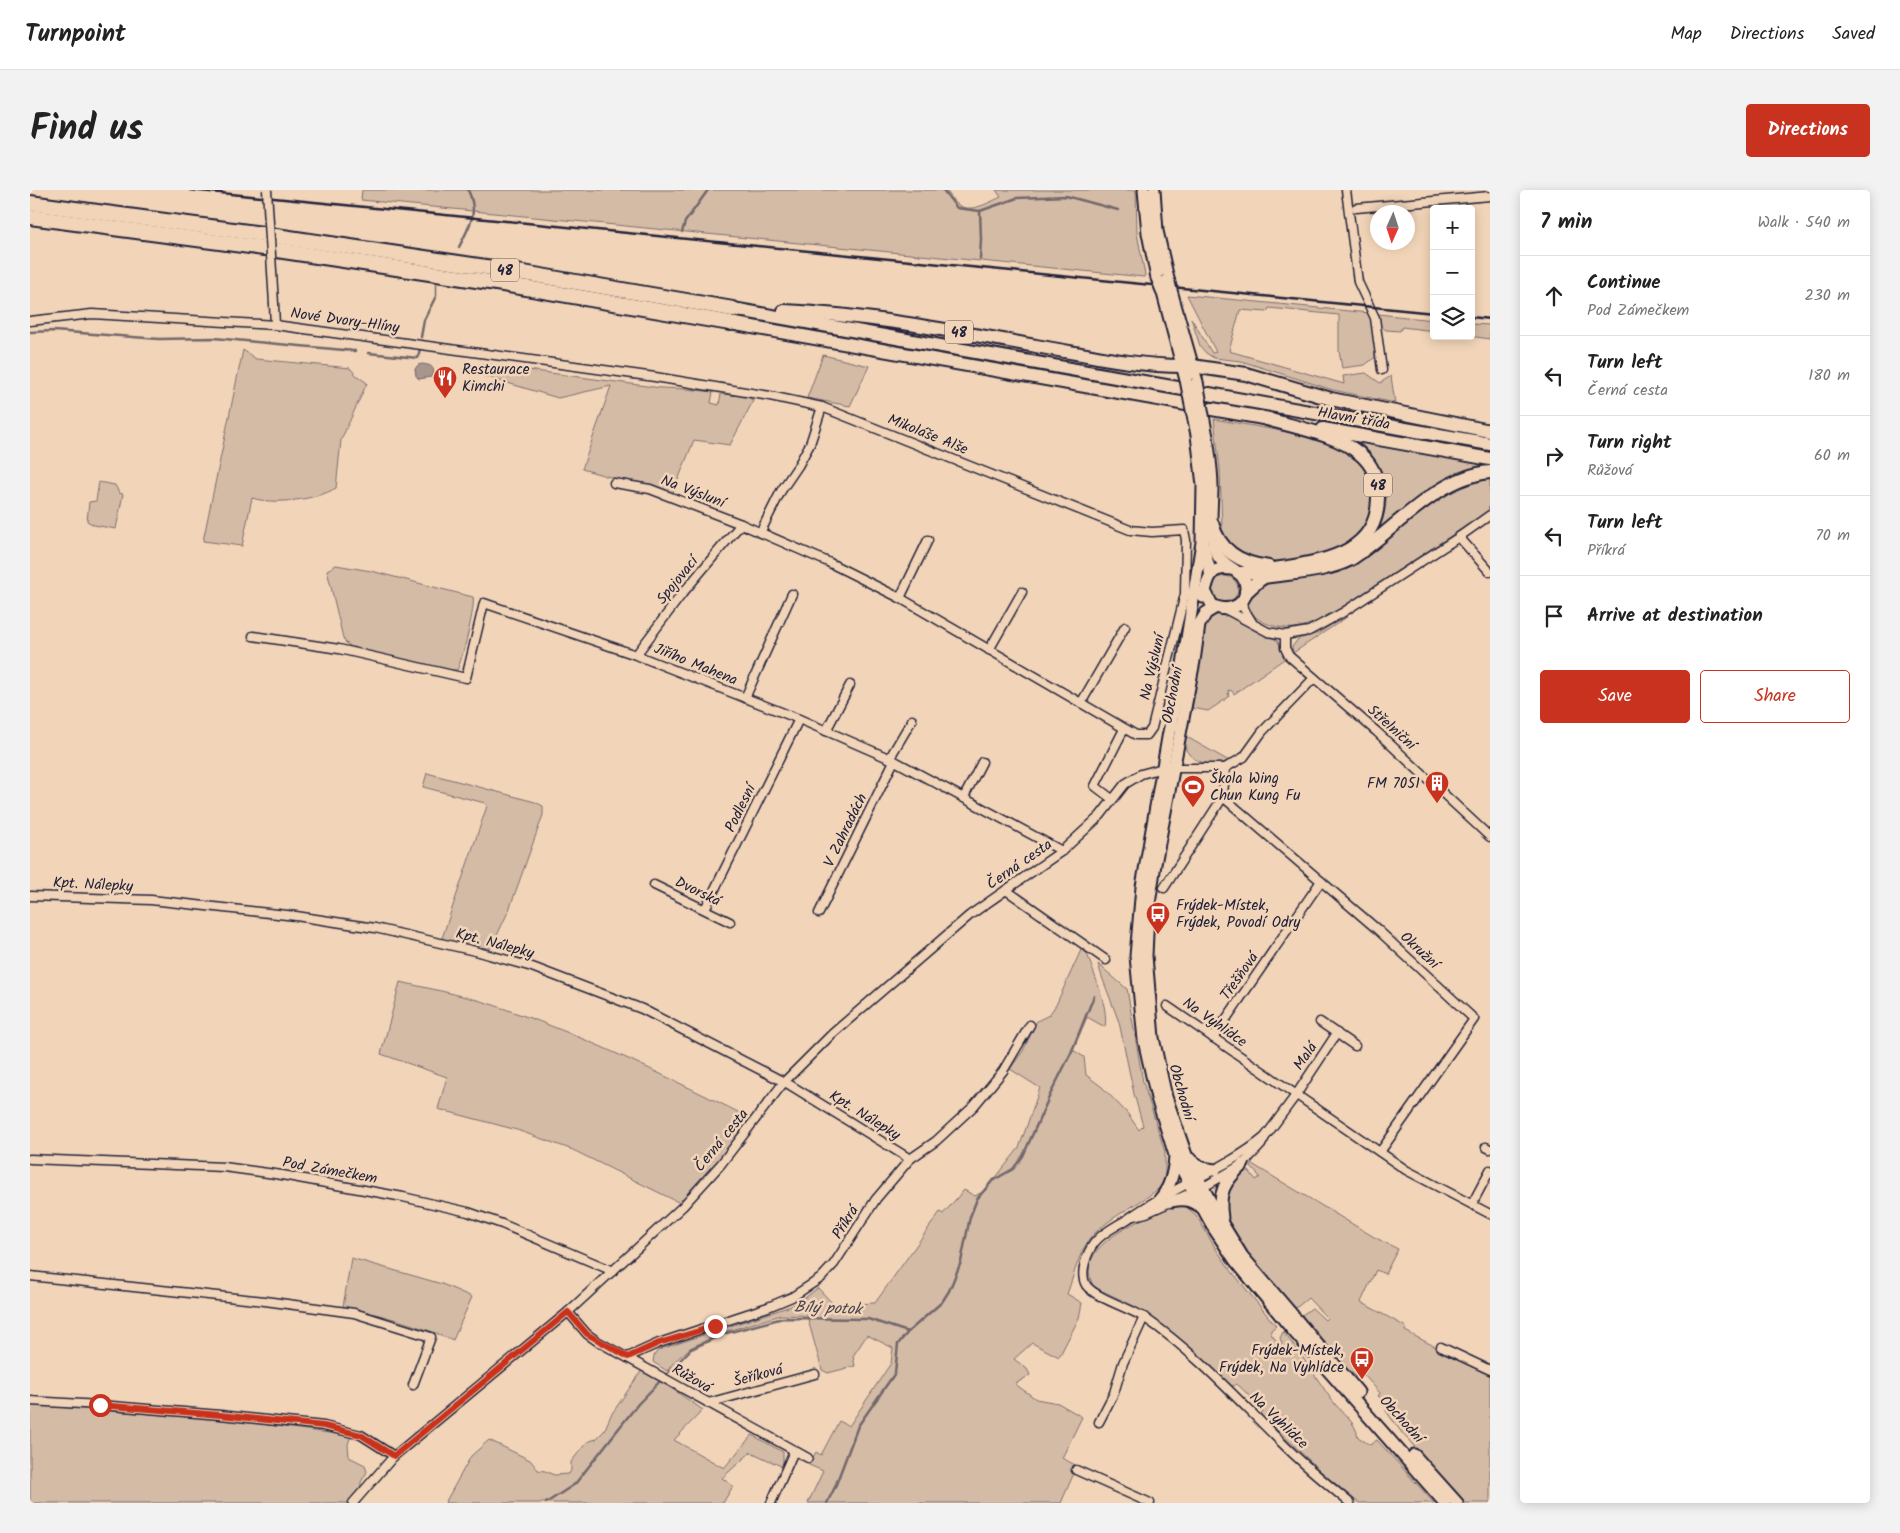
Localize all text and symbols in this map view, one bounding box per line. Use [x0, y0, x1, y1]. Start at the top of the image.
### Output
text: Turnpoint [25, 15, 126, 54]
text: Map [1670, 20, 1702, 49]
text: Directions [1730, 20, 1804, 49]
text: Saved [1832, 20, 1875, 49]
text: Find us [30, 102, 143, 158]
button: Directions [1746, 104, 1870, 157]
north arrow [1370, 205, 1415, 250]
map controls [1430, 205, 1475, 340]
button: + [1430, 205, 1475, 250]
text: 7 min [1540, 206, 1592, 239]
text: Walk · 540 m [1757, 210, 1850, 235]
button: − [1430, 250, 1475, 295]
road number: 48 [491, 258, 519, 282]
text: Continue [1587, 268, 1660, 298]
icon: ahead [1540, 282, 1568, 310]
text: 230 m [1804, 283, 1850, 308]
button: layers [1430, 295, 1475, 340]
text: Pod Zámečkem [1587, 298, 1689, 323]
street label: Nové Dvory-Hlíny [289, 301, 402, 341]
road number: 48 [945, 320, 973, 344]
text: Turn left [1587, 348, 1662, 378]
place label: Restaurace Kimchi [462, 358, 530, 399]
icon: left [1540, 362, 1568, 390]
text: 180 m [1808, 363, 1850, 388]
restaurant icon: Restaurace Kimchi [432, 365, 458, 399]
text: Černá cesta [1587, 378, 1668, 403]
street label: Hlavní třída [1316, 401, 1392, 437]
street label: Mikoláše Alše [884, 408, 972, 462]
text: Turn right [1587, 428, 1672, 458]
icon: right [1540, 442, 1568, 470]
text: 60 m [1814, 443, 1850, 468]
text: Růžová [1587, 458, 1632, 483]
street label: Na Výsluní [657, 469, 731, 516]
road number: 48 [1364, 474, 1392, 496]
text: Turn left [1587, 508, 1662, 538]
icon: left [1540, 522, 1568, 550]
text: 70 m [1815, 523, 1850, 548]
text: Příkrá [1587, 538, 1625, 563]
street label: Spojovací [651, 549, 706, 610]
text: Arrive at destination [1587, 601, 1763, 631]
icon: arrive [1540, 602, 1568, 630]
street label: Na Výsluní [1134, 629, 1173, 703]
street label: Jiřího Mahena [650, 637, 741, 693]
street label: Obchodní [1156, 662, 1191, 726]
button: Save [1540, 670, 1690, 723]
button: Share [1700, 670, 1850, 723]
street label: Střelniční [1361, 699, 1423, 758]
place label: Škola Wing Chun Kung Fu [1210, 767, 1301, 808]
building icon: FM 7051 [1424, 770, 1450, 804]
place label: FM 7051 [1367, 772, 1420, 796]
sports icon: Škola Wing Chun Kung Fu [1180, 774, 1206, 808]
street label: Podlesní [719, 778, 764, 837]
street label: V Zahradách [818, 789, 874, 871]
street label: Černá cesta [982, 833, 1058, 896]
street label: Kpt. Nálepky [52, 871, 135, 899]
street label: Dvorská [671, 871, 726, 914]
place label: Frýdek-Místek, Frýdek, Povodí Odry [1176, 894, 1301, 935]
bus stop icon: Frýdek-Místek, Frýdek, Povodí Odry [1145, 901, 1171, 935]
street label: Kpt. Nálepky [453, 922, 538, 966]
street label: Okružní [1394, 926, 1446, 977]
street label: Třešňová [1214, 946, 1266, 1006]
street label: Na Vyhlídce [1177, 992, 1252, 1054]
street label: Malá [1288, 1036, 1325, 1076]
street label: Obchodní [1162, 1061, 1201, 1126]
street label: Kpt. Nálepky [824, 1084, 906, 1148]
street label: Černá cesta [689, 1104, 755, 1178]
street label: Pod Zámečkem [280, 1151, 379, 1191]
street label: Příkrá [826, 1199, 866, 1244]
water label: Bílý potok [794, 1295, 865, 1322]
route end [704, 1315, 727, 1338]
place label: Frýdek-Místek, Frýdek, Na Vyhlídce [1219, 1339, 1344, 1380]
bus stop icon: Frýdek-Místek, Frýdek, Na Vyhlídce [1349, 1346, 1375, 1380]
street label: Šeříková [731, 1357, 787, 1394]
street label: Růžová [667, 1358, 718, 1401]
street label: Na Vyhlídce [1243, 1386, 1314, 1455]
street label: Obchodní [1373, 1390, 1431, 1451]
route start [89, 1394, 112, 1417]

